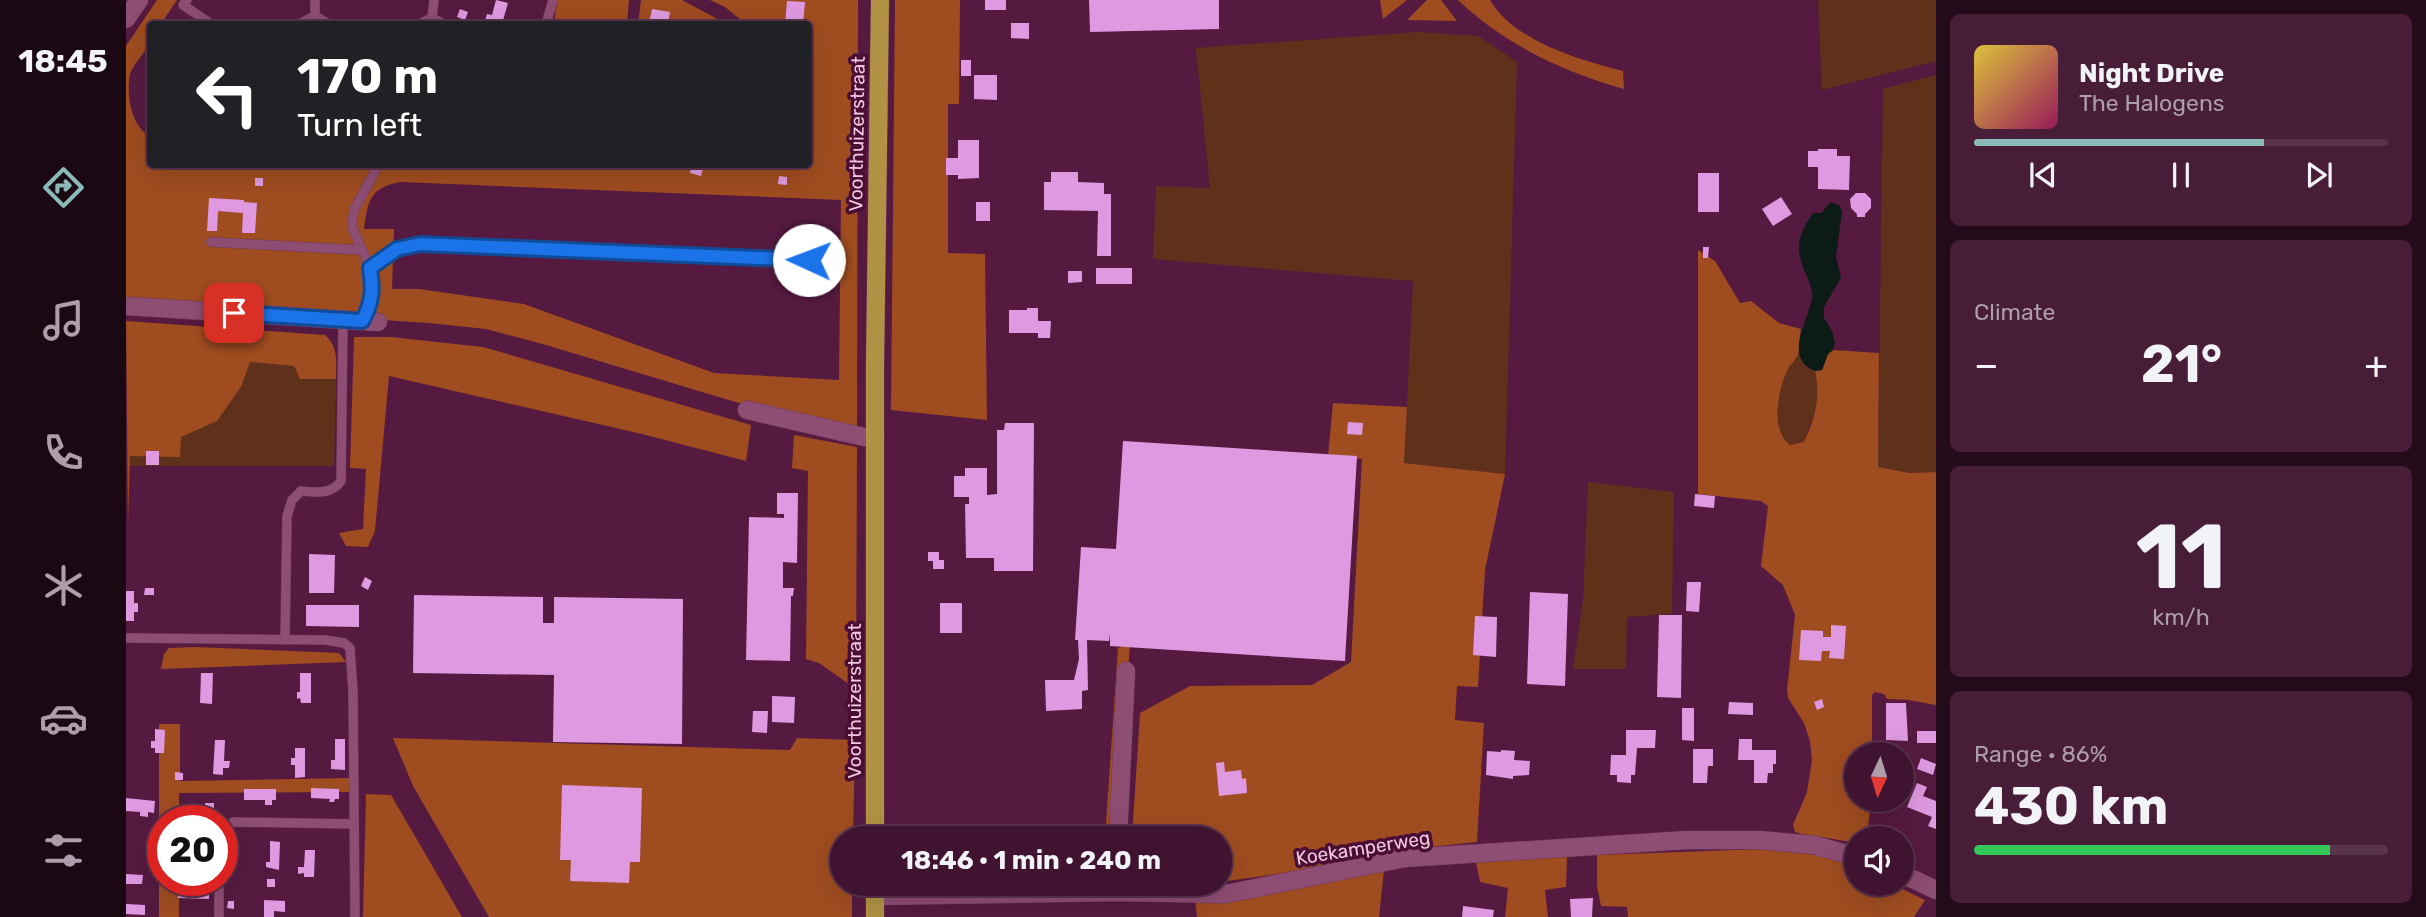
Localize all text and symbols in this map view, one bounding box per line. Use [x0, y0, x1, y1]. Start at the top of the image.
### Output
text: 18:45 [18, 42, 108, 80]
text: 170 m [297, 47, 438, 105]
icon: left [182, 49, 273, 140]
street label: Voorthuizerstraat [844, 56, 870, 212]
text: Night Drive [2079, 58, 2224, 89]
text: The Halogens [2079, 89, 2225, 117]
text: Turn left [297, 106, 422, 144]
icon: previous [2024, 156, 2062, 194]
icon: pause [2162, 156, 2200, 194]
icon: next [2300, 156, 2338, 194]
icon: directions [39, 163, 88, 212]
position arrow [772, 223, 846, 297]
pin [204, 283, 264, 343]
icon: arrive [215, 294, 253, 332]
icon: music [39, 296, 88, 345]
text: Climate [1974, 298, 2055, 326]
text: 21° [2141, 333, 2222, 395]
text: − [1974, 342, 1999, 388]
text: + [2364, 342, 2388, 388]
icon: phone [39, 428, 88, 477]
text: 11 [2136, 503, 2226, 611]
icon: climate [39, 561, 88, 610]
text: km/h [2152, 603, 2210, 631]
street label: Voorthuizerstraat [843, 623, 866, 779]
icon: car [39, 694, 88, 743]
text: Range · 86% [1974, 740, 2107, 768]
north arrow [1844, 742, 1914, 812]
map controls [1844, 742, 1914, 896]
text: 430 km [1974, 775, 2168, 837]
speed limit sign: 20 [147, 805, 238, 896]
icon: filters [39, 826, 88, 875]
street label: Koekamperweg [1294, 826, 1432, 870]
button: sound [1844, 826, 1914, 896]
text: 18:46 · 1 min · 240 m [901, 845, 1161, 876]

